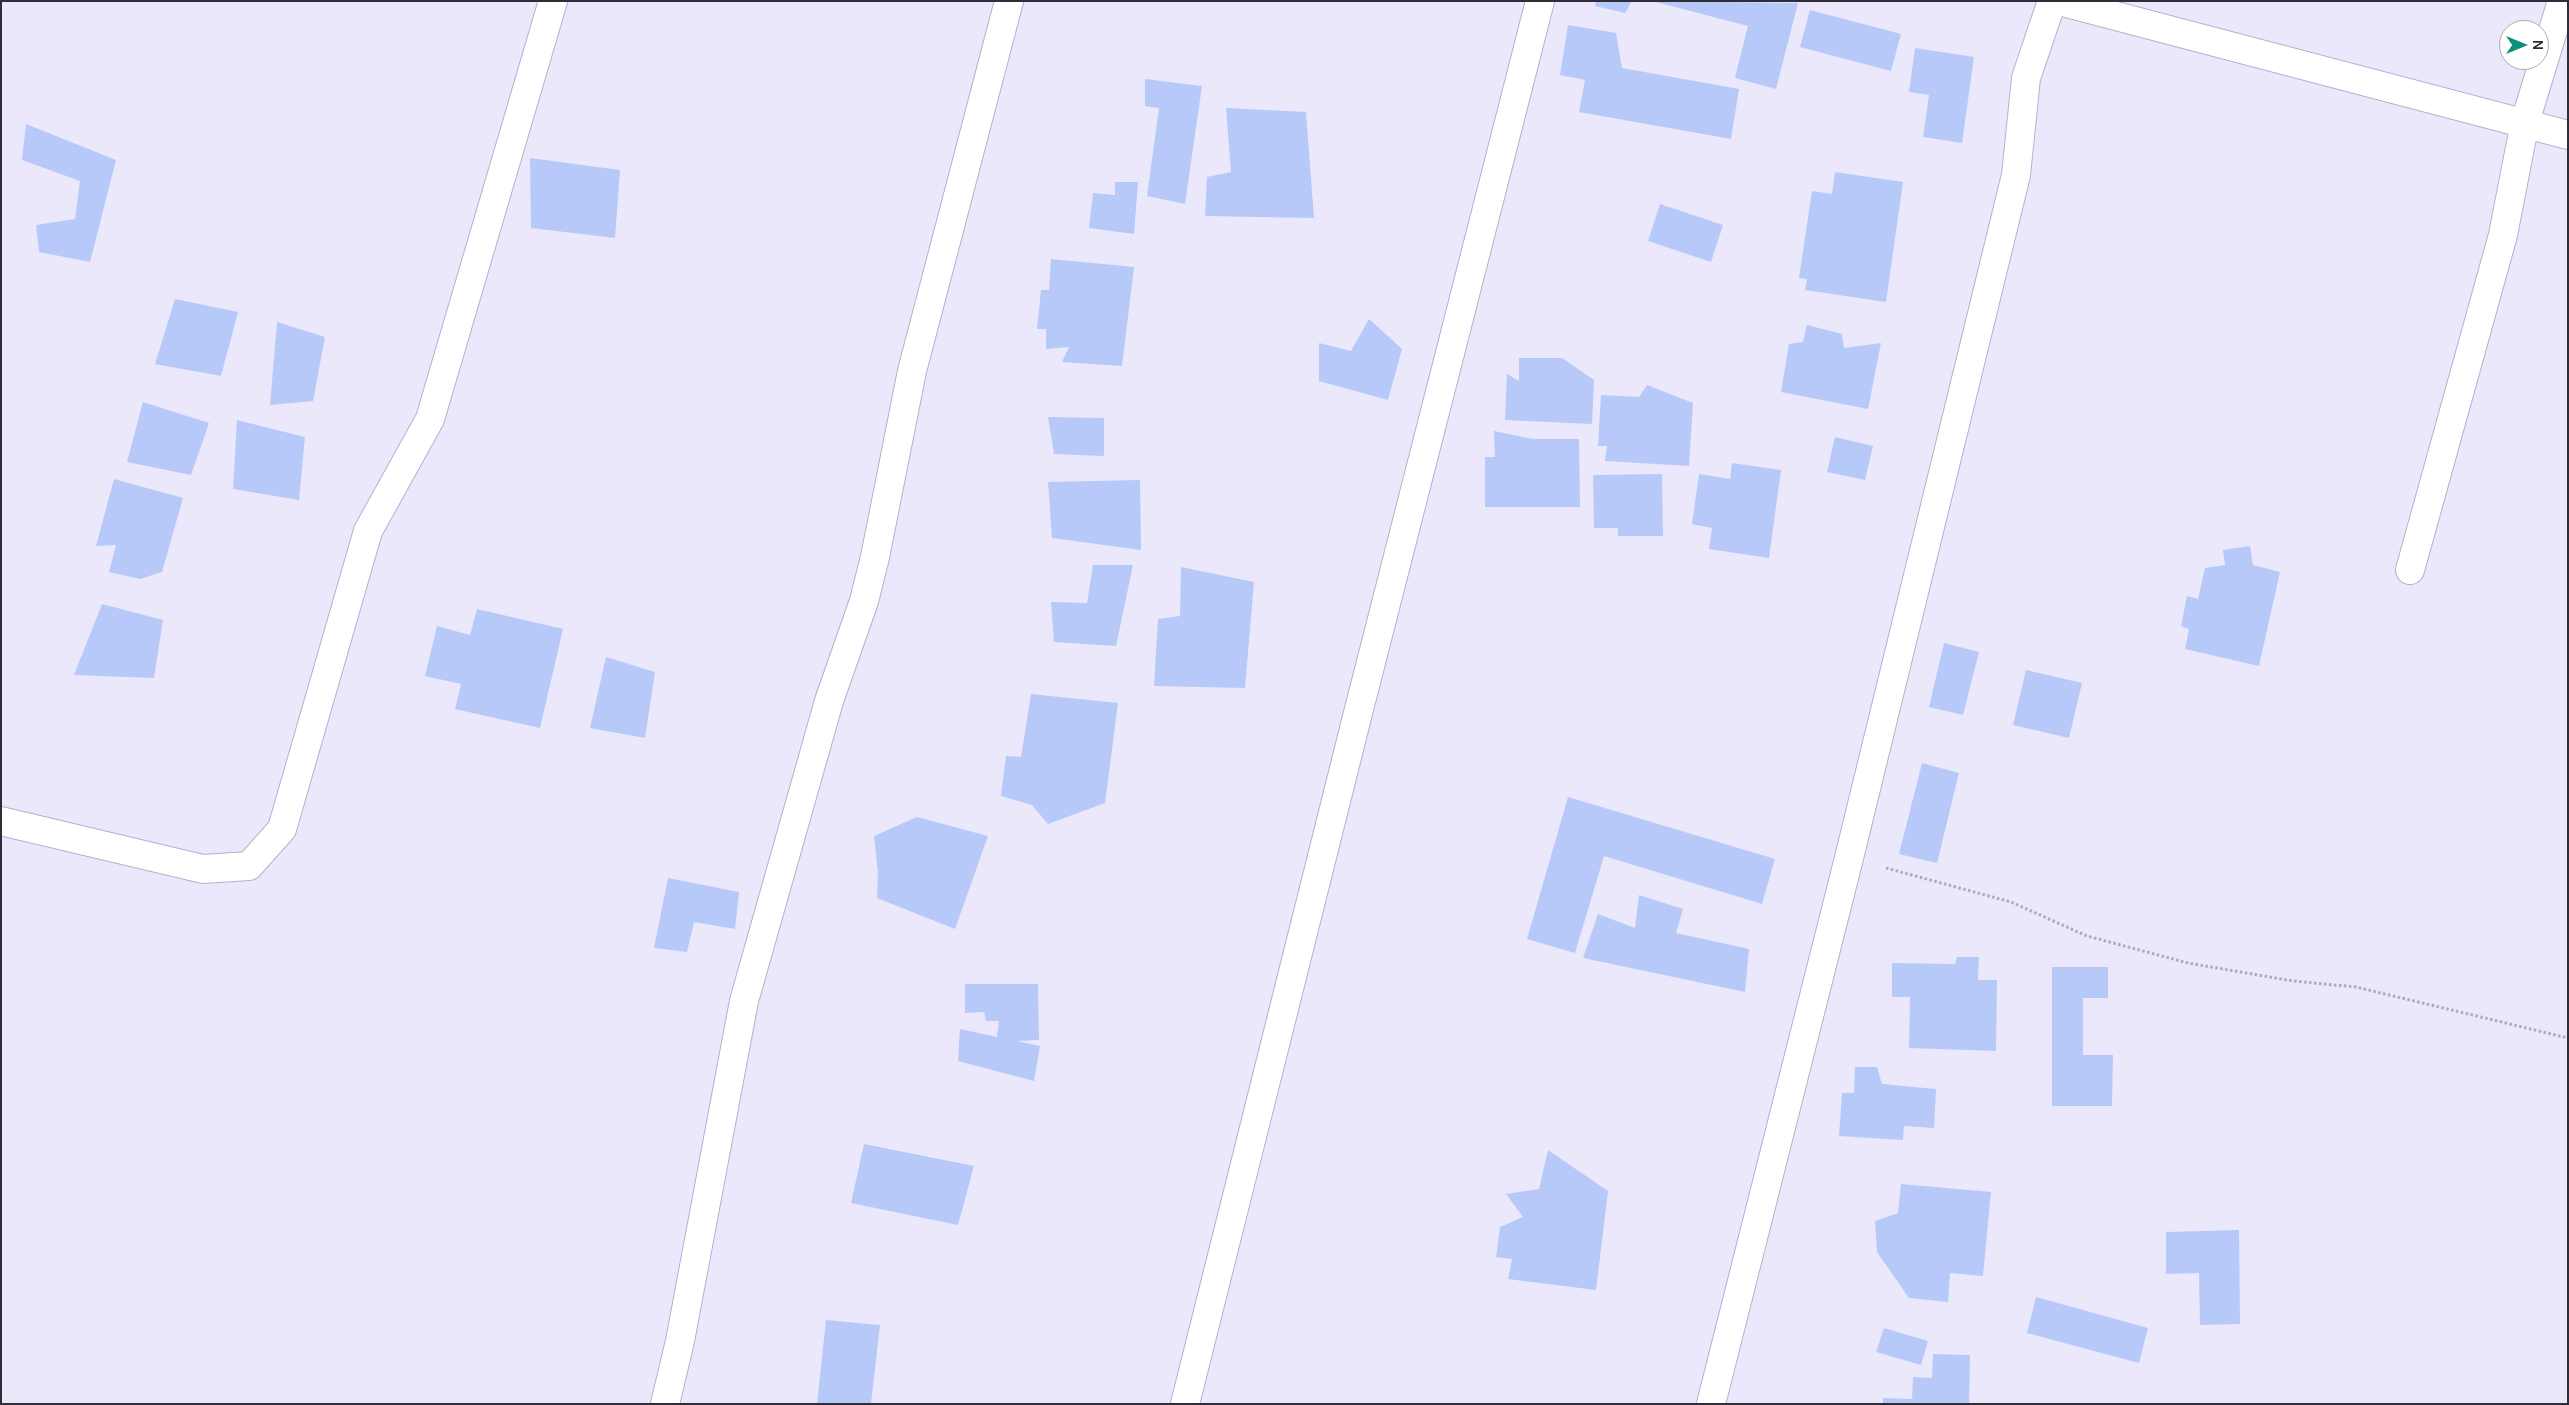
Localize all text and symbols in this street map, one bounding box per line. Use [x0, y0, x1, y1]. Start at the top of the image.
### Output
north arrow [2499, 20, 2549, 70]
text: N [2529, 40, 2548, 50]

